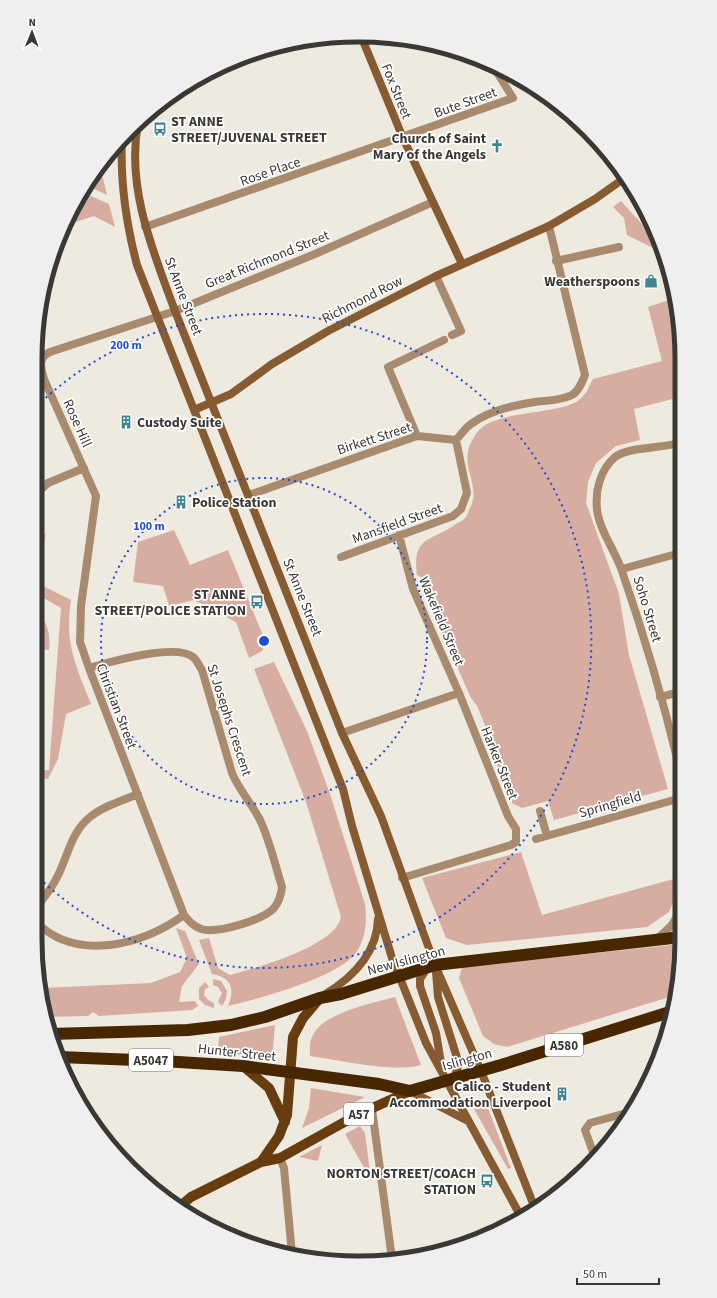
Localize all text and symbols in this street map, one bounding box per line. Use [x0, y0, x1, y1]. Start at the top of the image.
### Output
north arrow [12, 12, 52, 52]
text: N [28, 15, 36, 30]
street label: Fox Street [376, 61, 416, 122]
street label: Bute Street [431, 82, 500, 123]
place label: ST ANNE STREET/JUVENAL STREET [171, 112, 327, 148]
bus stop icon: ST ANNE STREET/JUVENAL STREET [152, 121, 168, 137]
place label: Church of Saint Mary of the Angels [373, 129, 487, 165]
church icon: Church of Saint Mary of the Angels [489, 138, 505, 154]
street label: Rose Place [237, 152, 303, 192]
street label: Great Richmond Street [202, 226, 333, 294]
street label: St Anne Street [159, 254, 207, 339]
street label: Richmond Row [319, 271, 406, 329]
place label: Weatherspoons [544, 272, 640, 292]
shop icon: Weatherspoons [643, 273, 659, 289]
text: 200 m [110, 337, 142, 354]
street label: Rose Hill [58, 396, 97, 451]
place label: Custody Suite [137, 413, 222, 433]
building icon: Custody Suite [118, 414, 134, 430]
street label: Birkett Street [335, 417, 414, 460]
place label: Police Station [192, 493, 277, 513]
building icon: Police Station [173, 494, 189, 510]
street label: Mansfield Street [350, 498, 445, 549]
text: 100 m [133, 518, 165, 535]
street label: St Anne Street [277, 555, 327, 640]
street label: Wakefield Street [413, 574, 469, 669]
street label: Soho Street [628, 574, 667, 645]
place label: ST ANNE STREET/POLICE STATION [95, 585, 246, 621]
bus stop icon: ST ANNE STREET/POLICE STATION [249, 594, 265, 610]
centre of rings [257, 634, 271, 648]
street label: Christian Street [91, 661, 142, 752]
street label: St Josephs Crescent [201, 662, 257, 779]
street label: Harker Street [475, 724, 523, 803]
street label: Springfield [577, 787, 644, 823]
street label: New Islington [365, 941, 447, 981]
road number: A580 [545, 1034, 583, 1056]
street label: Hunter Street [197, 1039, 277, 1067]
street label: Islington [440, 1043, 495, 1077]
road number: A5047 [129, 1049, 173, 1071]
place label: Calico - Student Accommodation Liverpool [388, 1077, 552, 1113]
building icon: Calico - Student Accommodation Liverpool [554, 1086, 570, 1102]
road number: A57 [344, 1103, 374, 1125]
place label: NORTON STREET/COACH STATION [327, 1164, 476, 1200]
bus stop icon: NORTON STREET/COACH STATION [479, 1173, 495, 1189]
scale bar [577, 1260, 659, 1286]
text: 50 m [583, 1266, 607, 1283]

